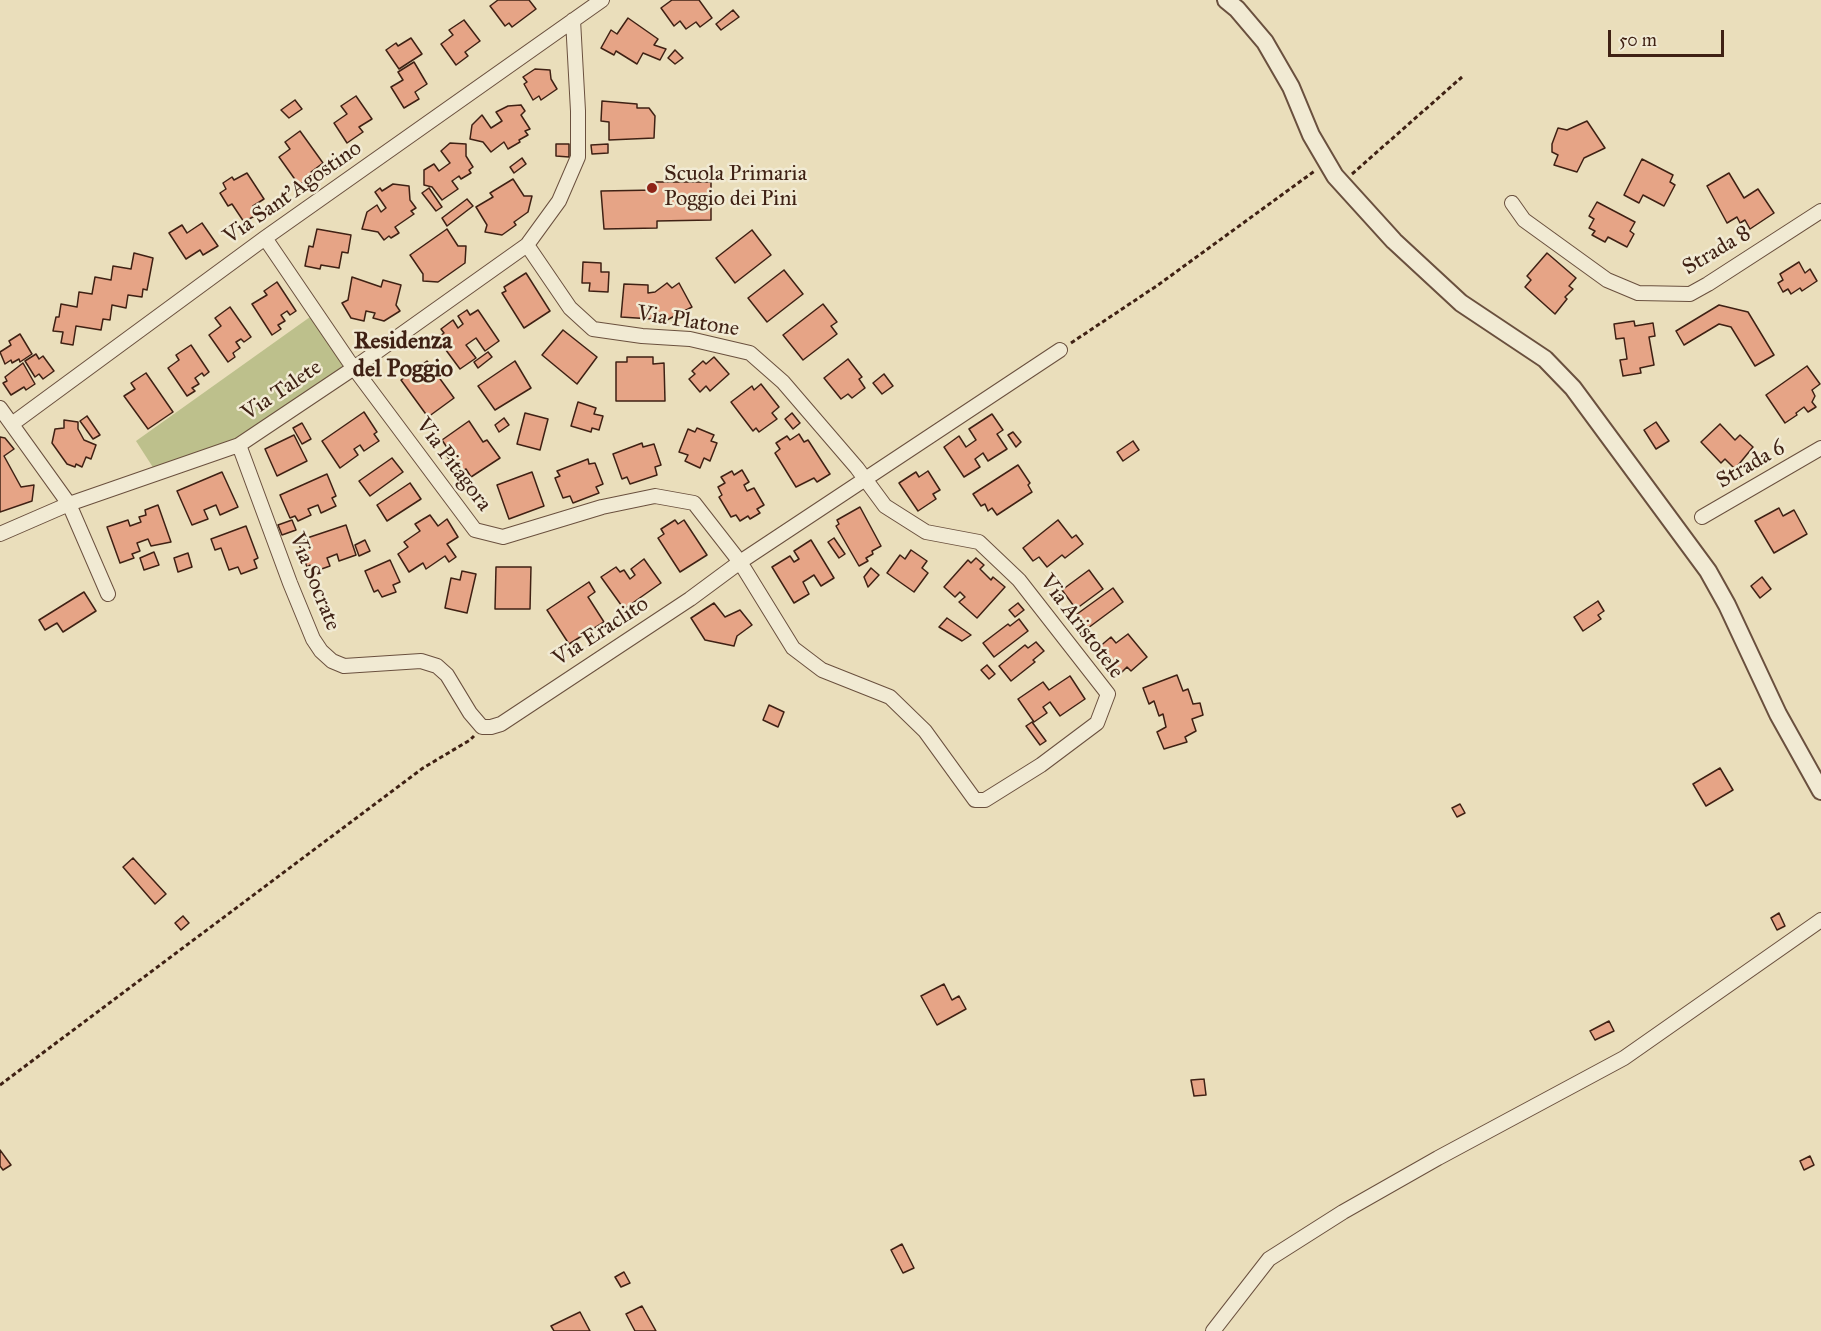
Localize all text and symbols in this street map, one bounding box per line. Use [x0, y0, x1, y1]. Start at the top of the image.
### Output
scale bar [1611, 18, 1726, 56]
text: 50 m [1619, 29, 1657, 51]
street label: Via Sant'Agostino [219, 135, 367, 251]
place label: Scuola Primaria Poggio dei Pini [664, 162, 807, 214]
marker: Scuola Primaria Poggio dei Pini [645, 181, 659, 195]
street label: Strada 8 [1678, 220, 1756, 282]
street label: Via Platone [635, 301, 741, 343]
district label: Residenza del Poggio [353, 328, 453, 384]
street label: Via Talete [237, 355, 327, 427]
street label: Via Pitagora [409, 413, 497, 517]
street label: Strada 6 [1712, 435, 1790, 495]
street label: Via Socrate [282, 529, 346, 635]
street label: Via Aristotele [1033, 570, 1129, 684]
street label: Via Eraclito [548, 591, 654, 673]

